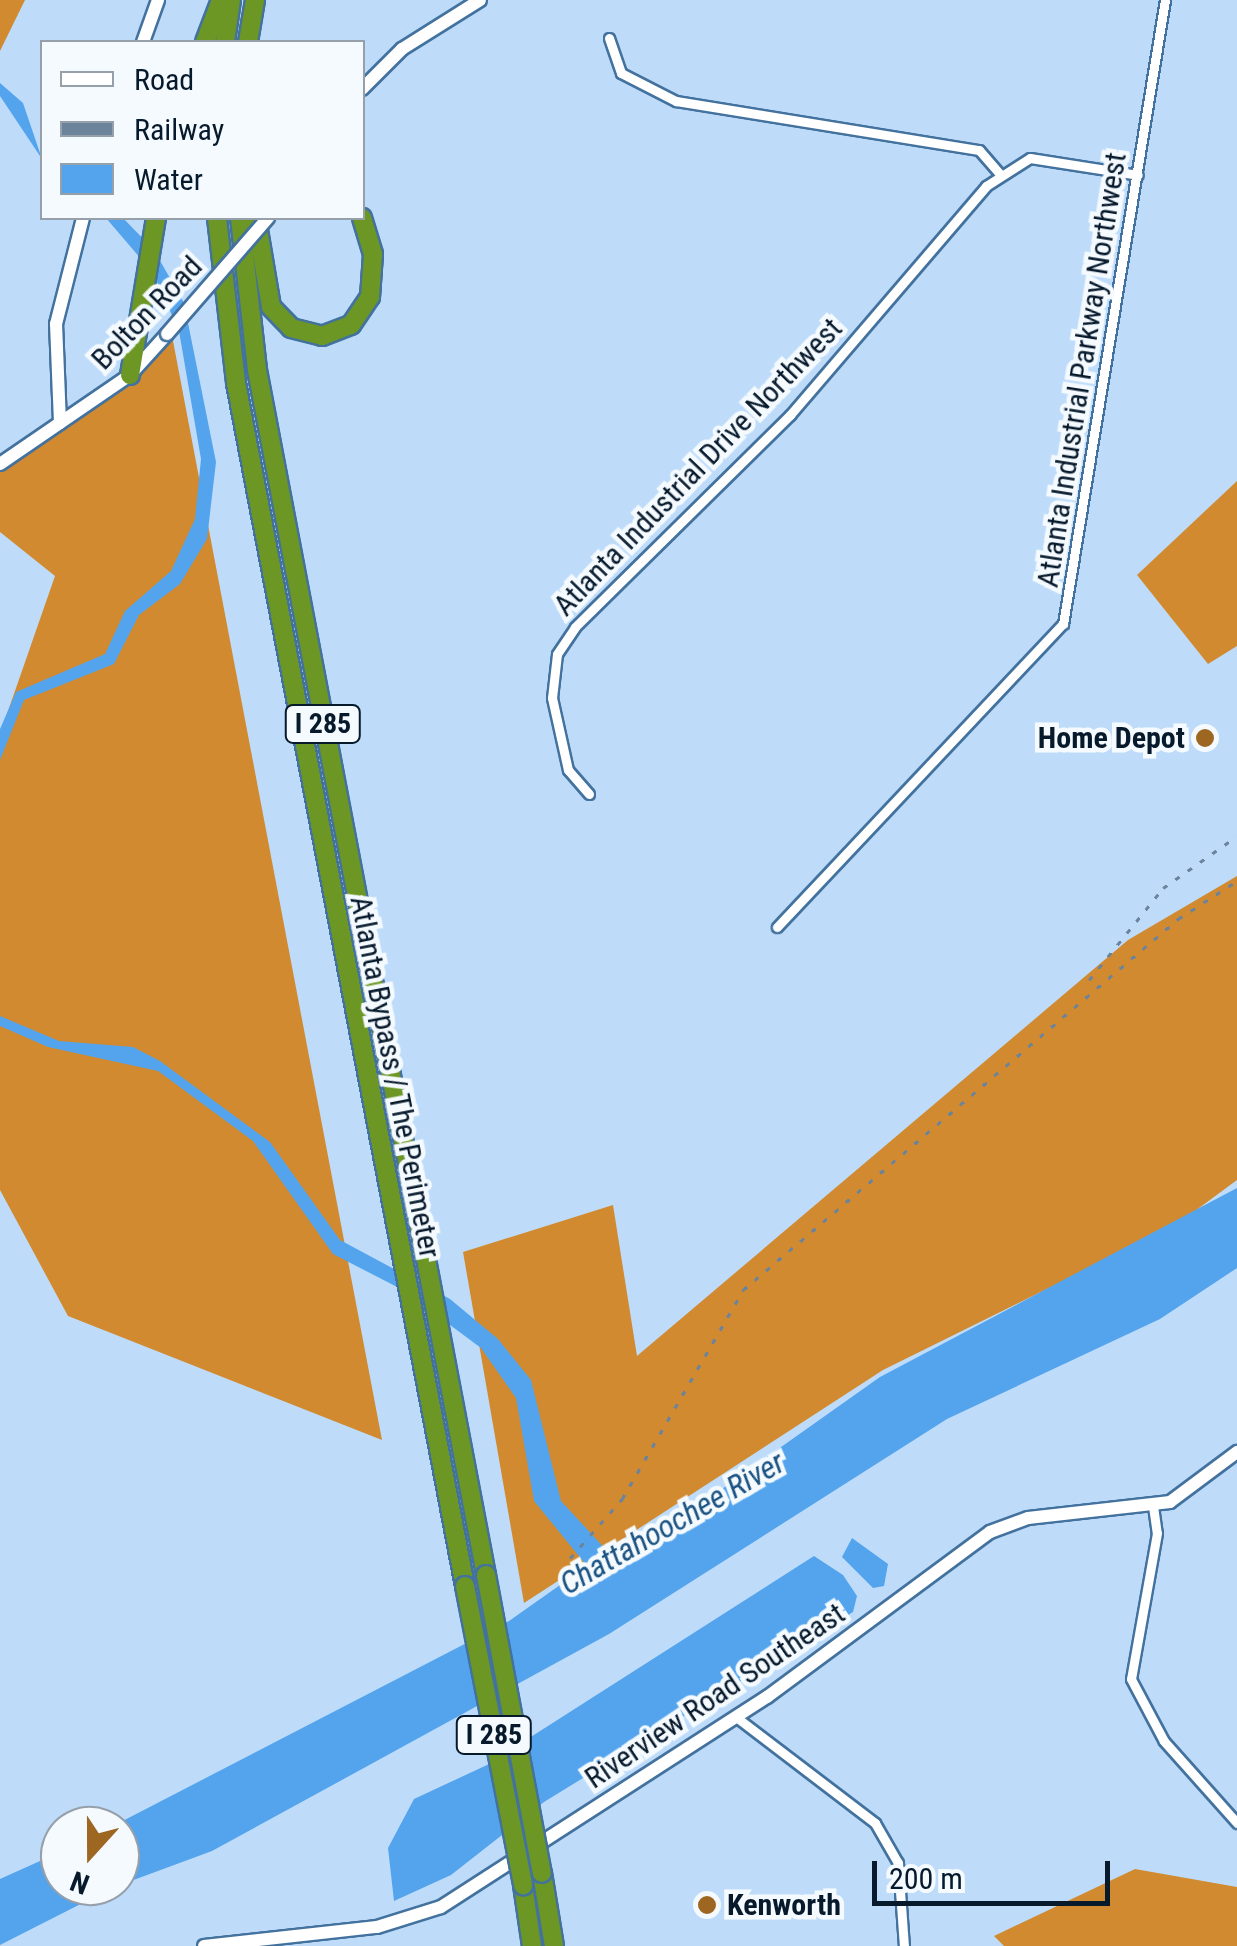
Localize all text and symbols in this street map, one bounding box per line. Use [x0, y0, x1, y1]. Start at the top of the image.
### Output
legend [40, 40, 365, 220]
text: Road [134, 62, 194, 97]
text: Railway [134, 112, 224, 147]
street label: Atlanta Industrial Parkway Northwest [1030, 150, 1134, 590]
text: Water [134, 162, 203, 197]
street label: Bolton Road [84, 249, 210, 377]
street label: Atlanta Industrial Drive Northwest [546, 311, 850, 623]
road number: I 285 [283, 701, 363, 747]
place label: Home Depot [1038, 720, 1185, 756]
marker: Home Depot [1194, 727, 1216, 749]
street label: Atlanta Bypass / The Perimeter [342, 893, 448, 1261]
water label: Chattahoochee River [553, 1443, 791, 1603]
street label: Riverview Road Southeast [578, 1596, 852, 1796]
road number: I 285 [454, 1712, 534, 1758]
north arrow [40, 1806, 140, 1906]
scale bar [877, 1841, 1114, 1903]
text: 200 m [889, 1861, 963, 1896]
text: N [66, 1864, 94, 1901]
place label: Kenworth [727, 1887, 841, 1923]
marker: Kenworth [696, 1894, 718, 1916]

